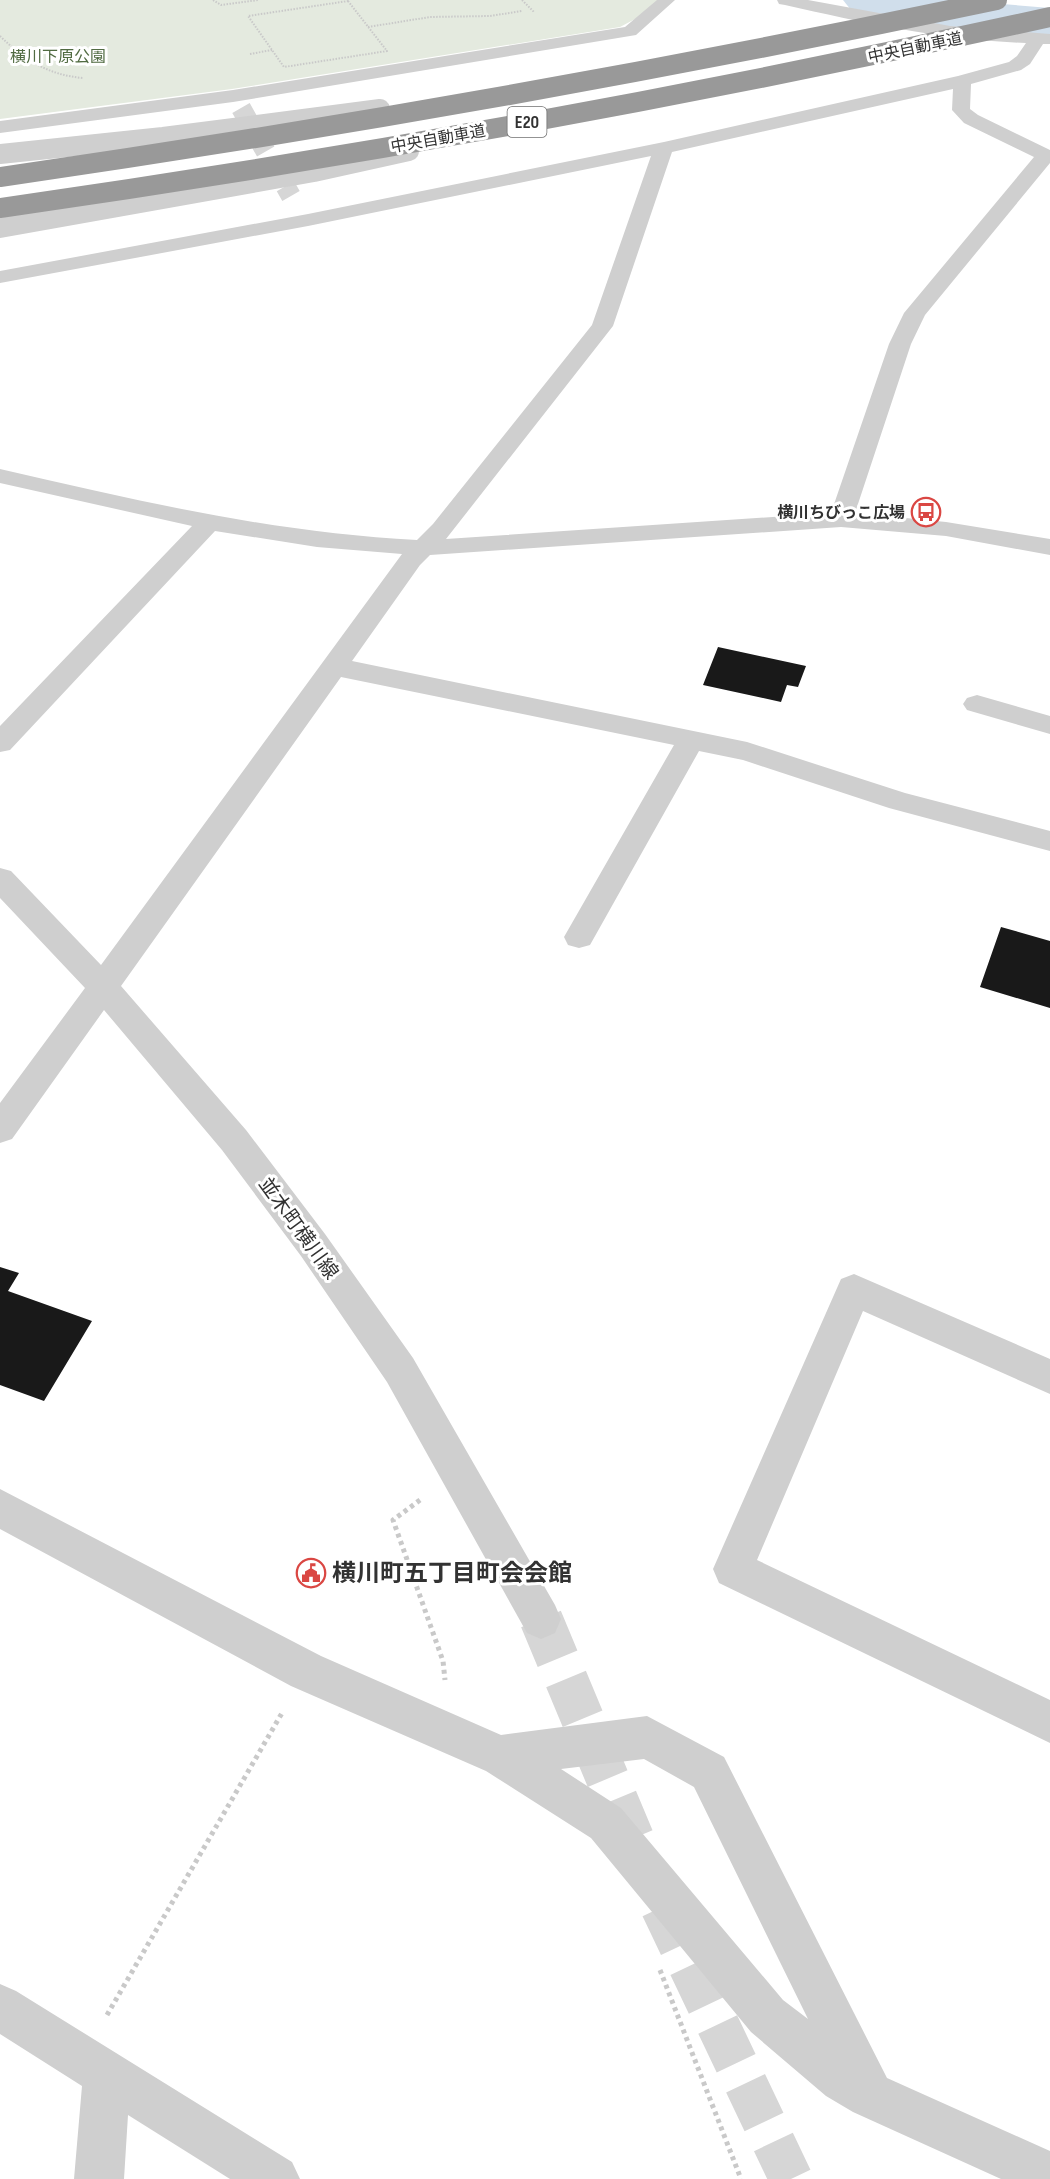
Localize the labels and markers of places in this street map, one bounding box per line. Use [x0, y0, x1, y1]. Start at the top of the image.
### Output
bus stop icon: 横川ちびっこ広場 [910, 496, 942, 528]
place label: 横川ちびっこ広場 [777, 503, 905, 523]
public building icon: 横川町五丁目町会会館 [295, 1557, 327, 1589]
place label: 横川町五丁目町会会館 [332, 1559, 572, 1588]

